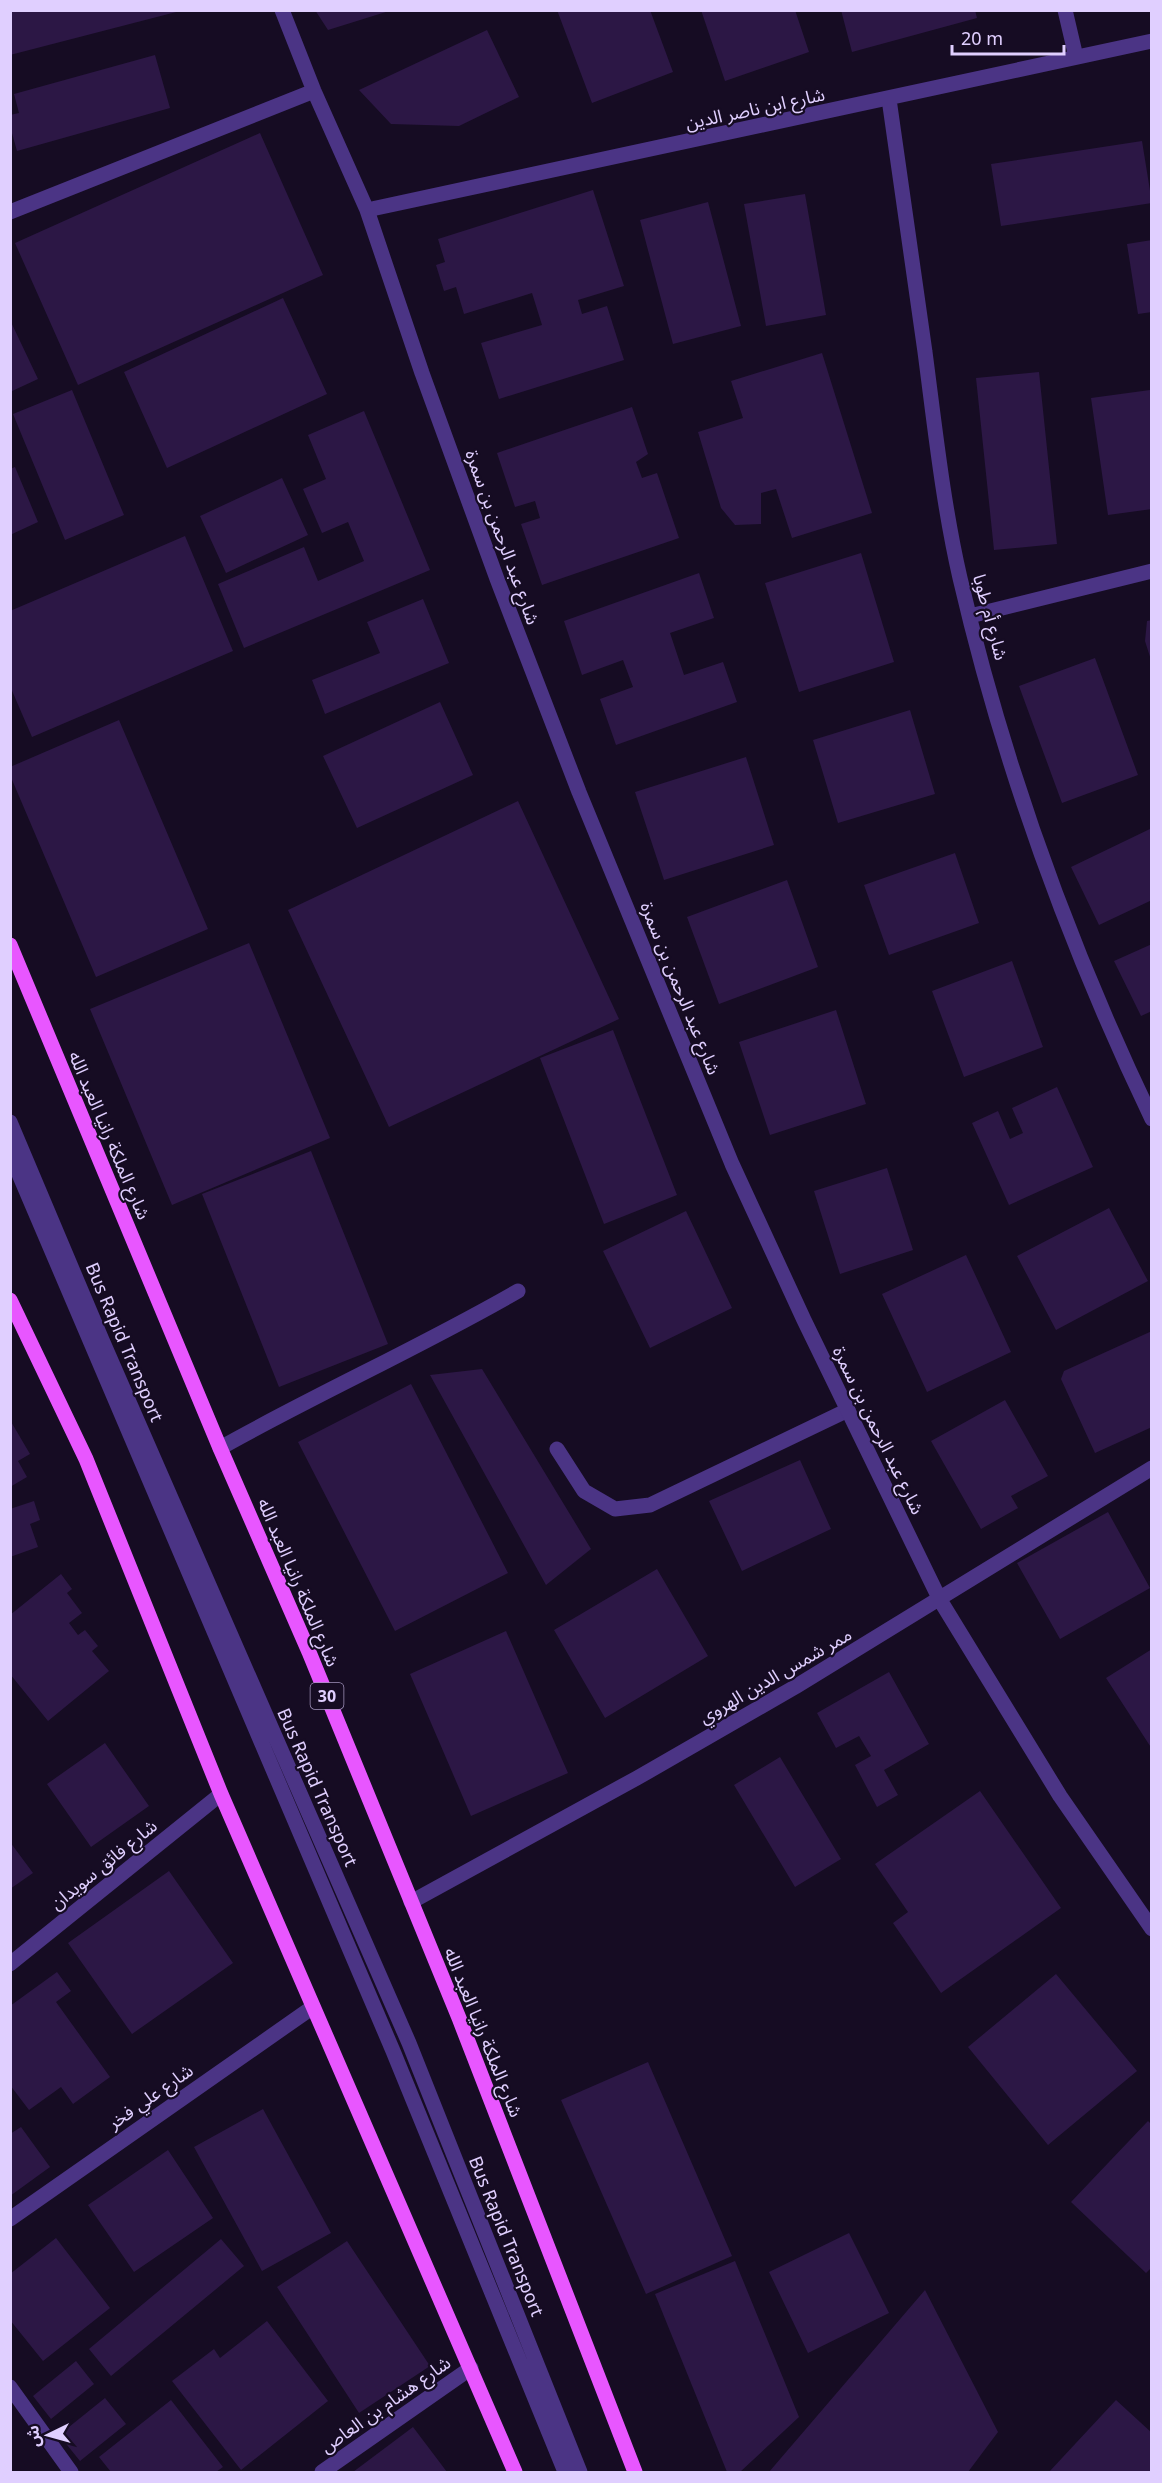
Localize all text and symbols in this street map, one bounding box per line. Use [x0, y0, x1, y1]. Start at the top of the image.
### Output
scale bar [952, 18, 1064, 56]
text: 20 m [961, 26, 1003, 50]
street label: شارع ابن ناصر الدين [683, 82, 828, 137]
street label: شارع عبد الرحمن بن سمرة [457, 446, 546, 629]
street label: شارع أم طوبا [965, 571, 1014, 663]
street label: شارع عبد الرحمن بن سمرة [633, 898, 727, 1079]
street label: شارع الملكة رانيا العبد الله [61, 1047, 156, 1224]
street label: Bus Rapid Transport [81, 1259, 170, 1426]
street label: شارع عبد الرحمن بن سمرة [825, 1342, 930, 1519]
street label: شارع الملكة رانيا العبد الله [250, 1494, 345, 1671]
street label: ممر شمس الدين الهروي [694, 1622, 857, 1730]
road number: 30 [310, 1683, 344, 1709]
street label: Bus Rapid Transport [272, 1704, 364, 1870]
street label: شارع فائق سويدان [44, 1813, 163, 1917]
street label: شارع الملكة رانيا العبد الله [436, 1944, 529, 2121]
street label: شارع علي فخر [102, 2058, 199, 2137]
street label: Bus Rapid Transport [464, 2152, 550, 2320]
street label: شارع هشام بن العاص [315, 2350, 457, 2460]
north arrow [18, 2405, 78, 2465]
text: ش [21, 2424, 45, 2448]

